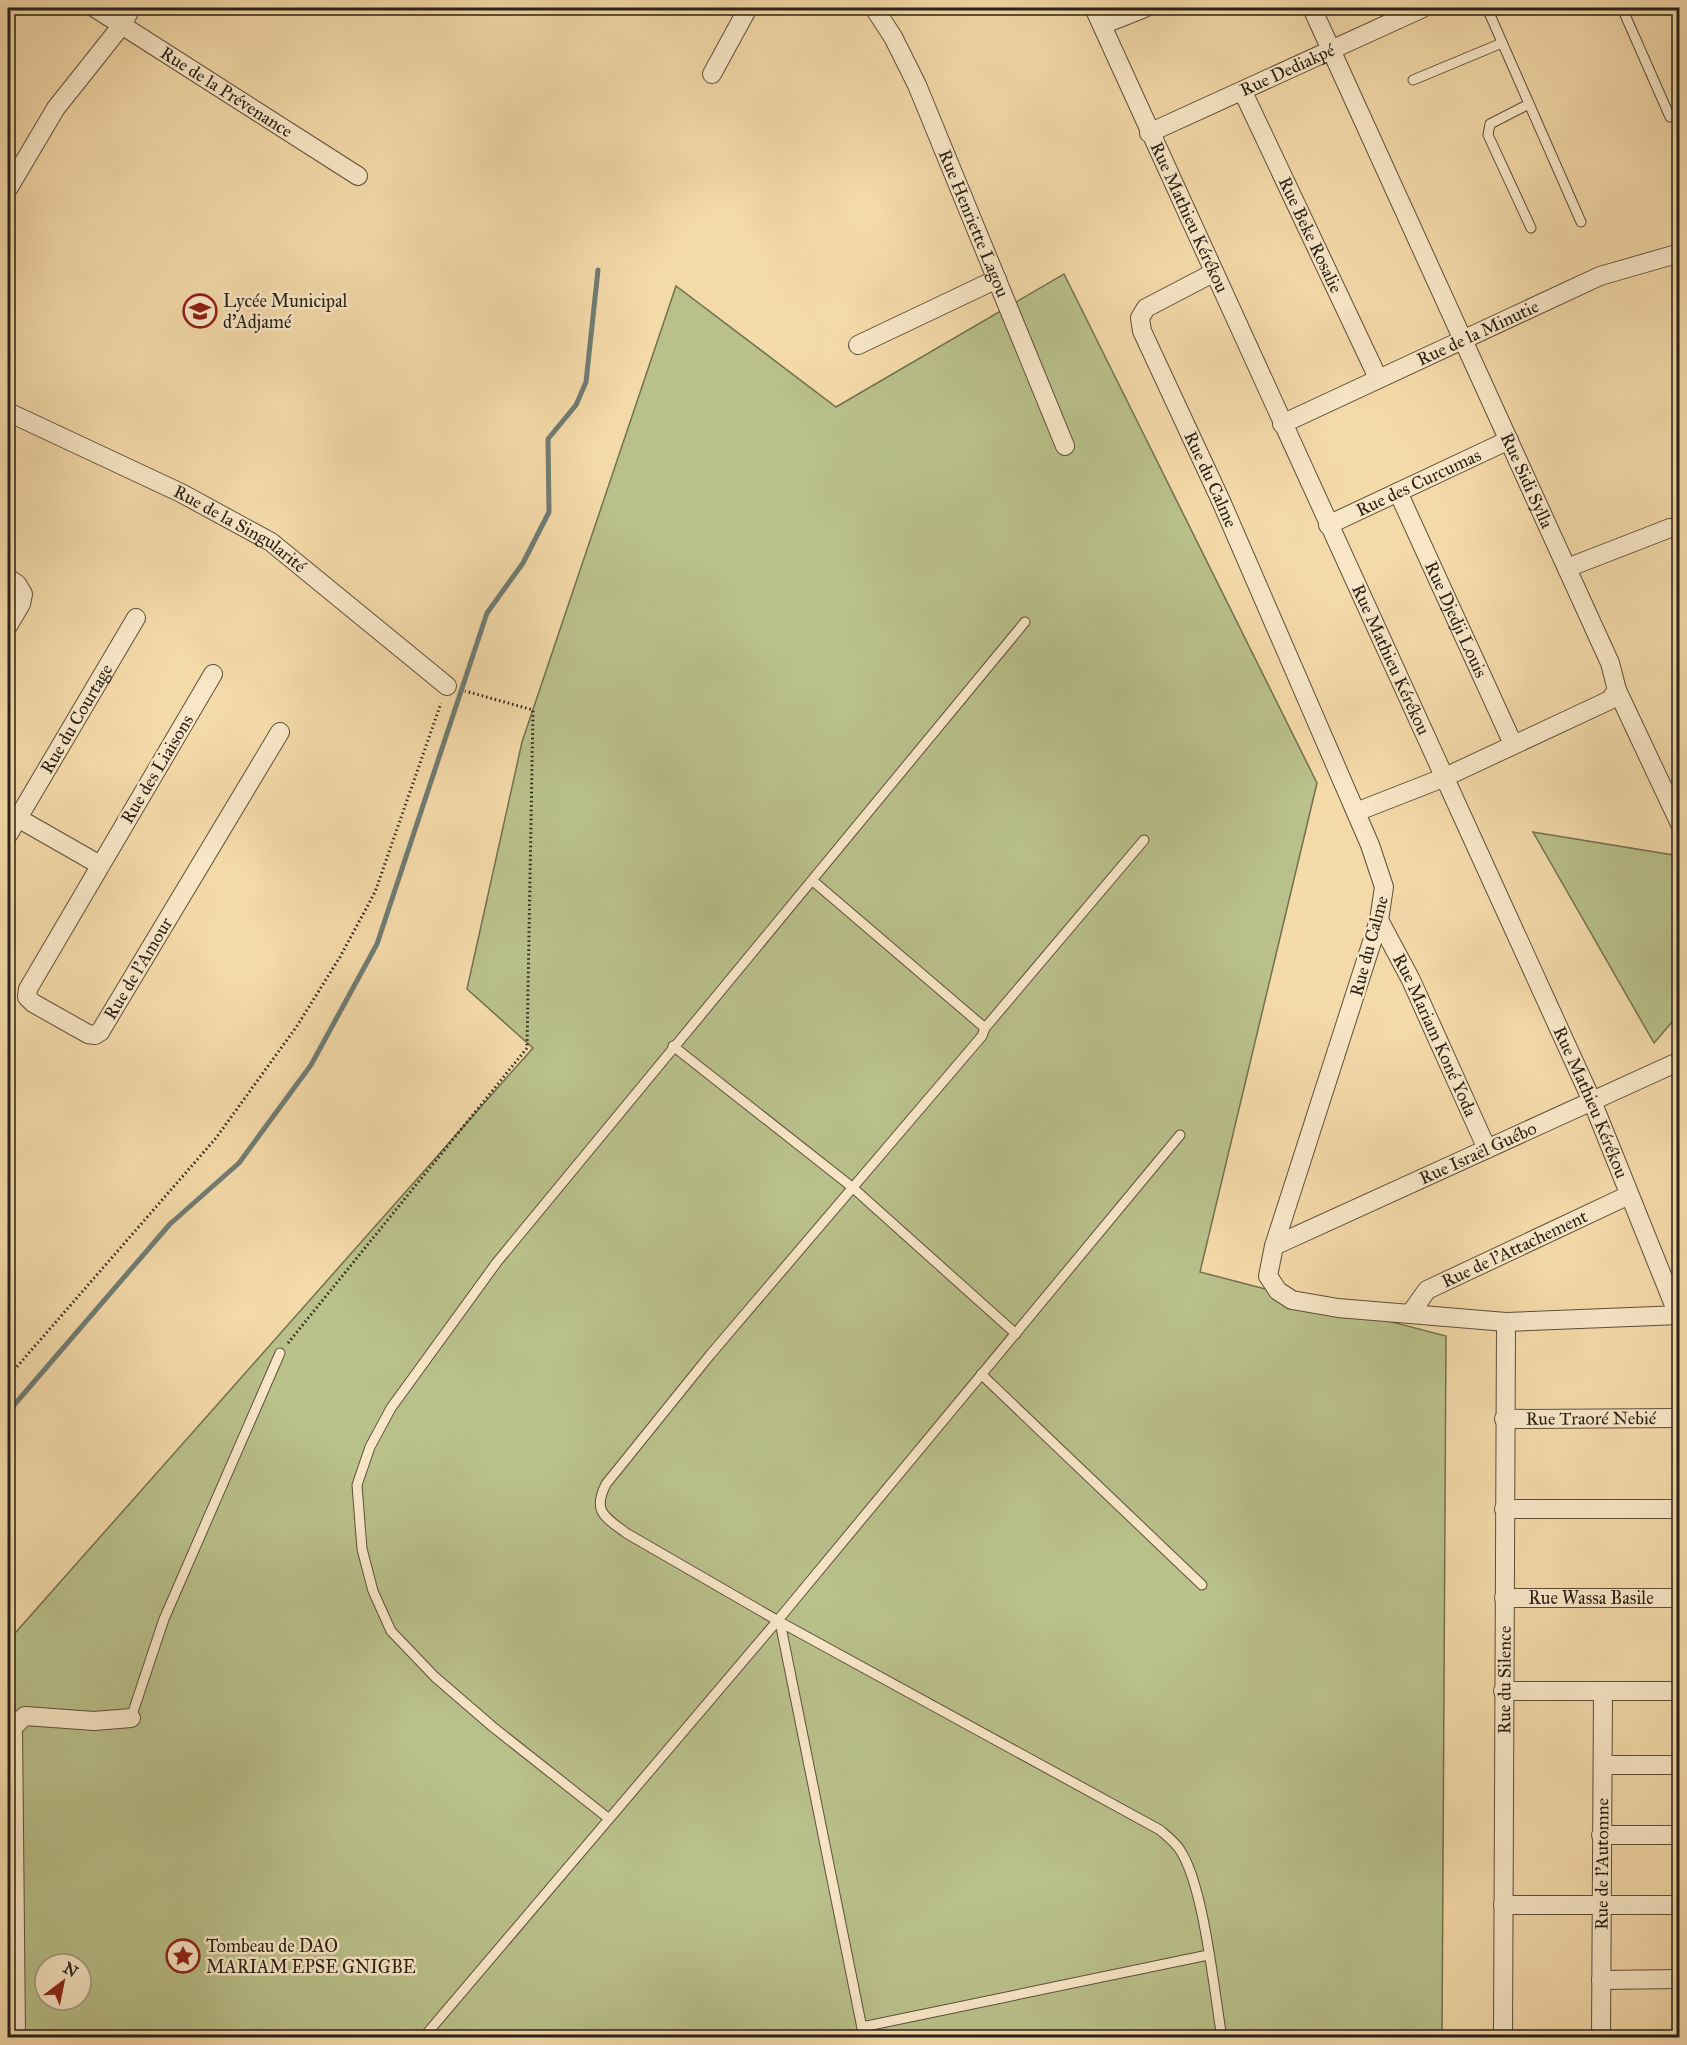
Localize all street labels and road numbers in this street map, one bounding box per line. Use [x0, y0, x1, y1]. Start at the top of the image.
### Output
street label: Rue Dediakpé [1236, 39, 1339, 101]
street label: Rue de la Prévenance [156, 42, 297, 142]
street label: Rue Mathieu Kérékou [1146, 139, 1233, 296]
street label: Rue Henriette Lagou [934, 146, 1014, 301]
street label: Rue Beke Rosalie [1274, 173, 1347, 296]
street label: Rue de la Minutie [1413, 295, 1542, 371]
street label: Rue du Calme [1179, 428, 1242, 531]
street label: Rue Sidi Sylla [1496, 429, 1558, 532]
street label: Rue des Curcumas [1352, 444, 1485, 521]
street label: Rue de la Singularité [170, 480, 311, 578]
street label: Rue Djedji Louis [1420, 558, 1492, 681]
street label: Rue Mathieu Kérékou [1347, 581, 1435, 739]
street label: Rue du Courtage [36, 660, 118, 778]
street label: Rue des Liaisons [116, 710, 198, 828]
street label: Rue du Calme [1345, 893, 1393, 999]
street label: Rue de l'Amour [99, 913, 177, 1024]
street label: Rue Mariam Koné Yoda [1388, 950, 1482, 1120]
street label: Rue Mathieu Kérékou [1549, 1023, 1633, 1182]
street label: Rue Israël Guébo [1416, 1117, 1540, 1189]
street label: Rue de l'Attachement [1438, 1205, 1591, 1293]
street label: Rue Traoré Nebié [1526, 1407, 1657, 1430]
street label: Rue Wassa Basile [1528, 1587, 1654, 1609]
street label: Rue du Silence [1493, 1626, 1516, 1734]
street label: Rue de l'Automne [1591, 1798, 1613, 1930]

